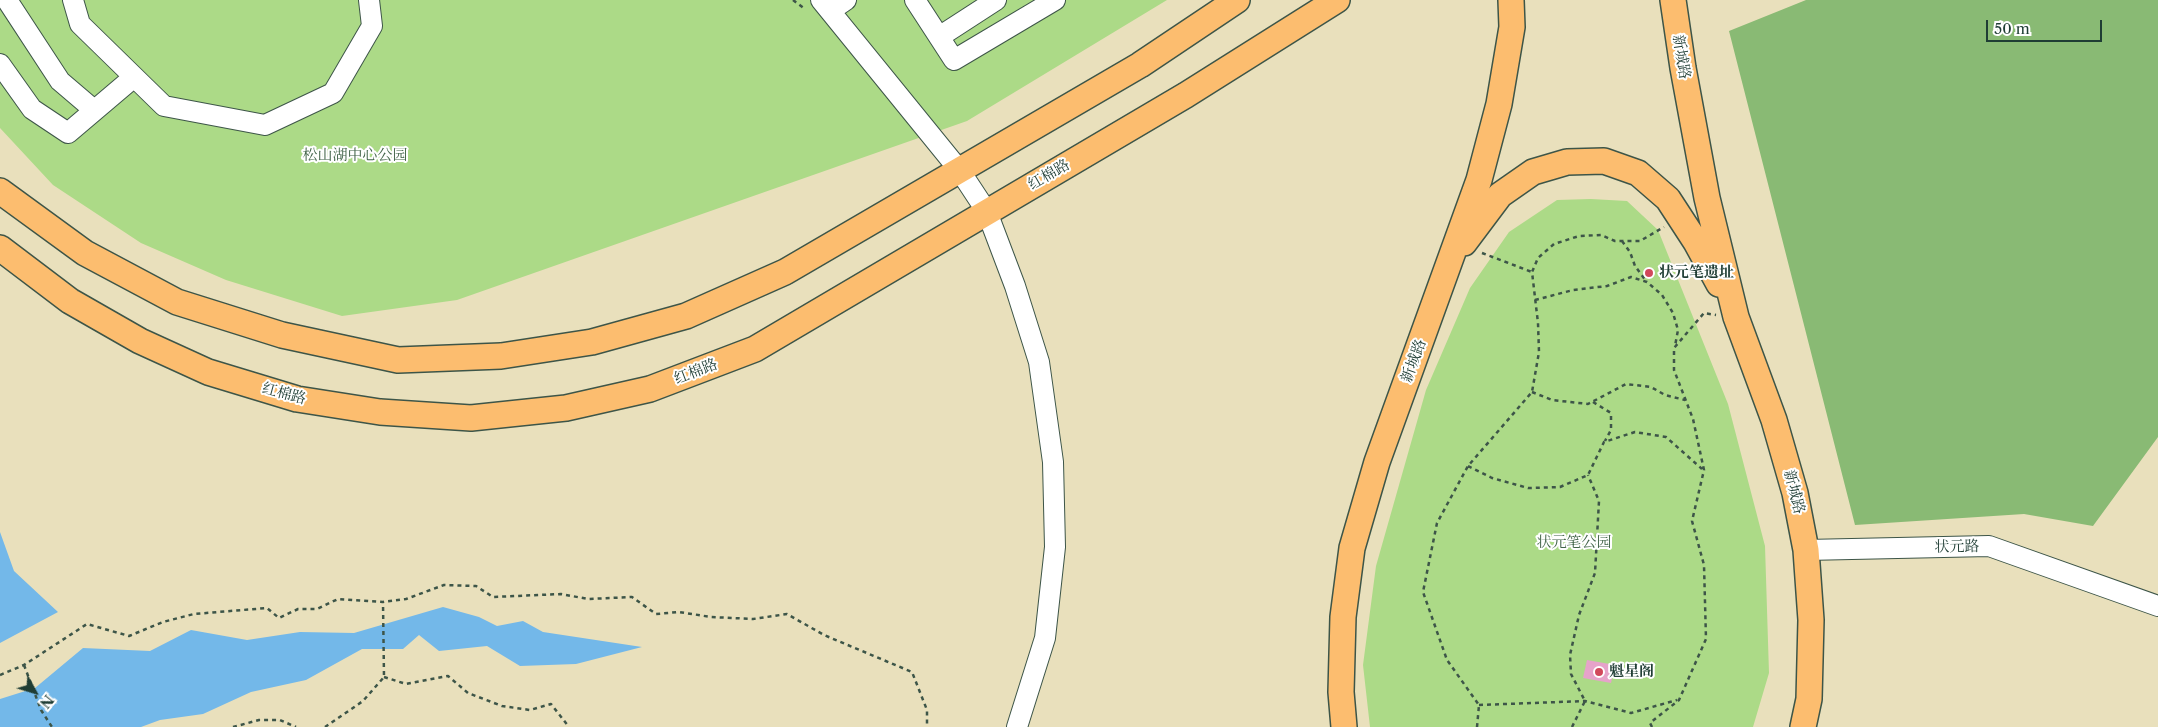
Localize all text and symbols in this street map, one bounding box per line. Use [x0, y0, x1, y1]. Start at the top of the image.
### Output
scale bar [1988, 10, 2104, 42]
text: 50 m [1994, 19, 2030, 38]
street label: 新城路 [1669, 33, 1693, 81]
park label: 松山湖中心公园 [303, 147, 407, 165]
street label: 红棉路 [1025, 156, 1073, 194]
place label: 状元笔遗址 [1659, 264, 1734, 282]
marker: 状元笔遗址 [1643, 267, 1655, 279]
street label: 新城路 [1398, 337, 1430, 385]
street label: 红棉路 [672, 356, 720, 388]
street label: 红棉路 [260, 379, 308, 409]
street label: 新城路 [1780, 468, 1808, 516]
park label: 状元笔公园 [1537, 534, 1611, 552]
street label: 状元路 [1934, 538, 1980, 556]
place label: 魁星阁 [1609, 663, 1654, 681]
marker: 魁星阁 [1593, 666, 1605, 678]
north arrow [10, 667, 60, 717]
text: N [36, 691, 57, 712]

